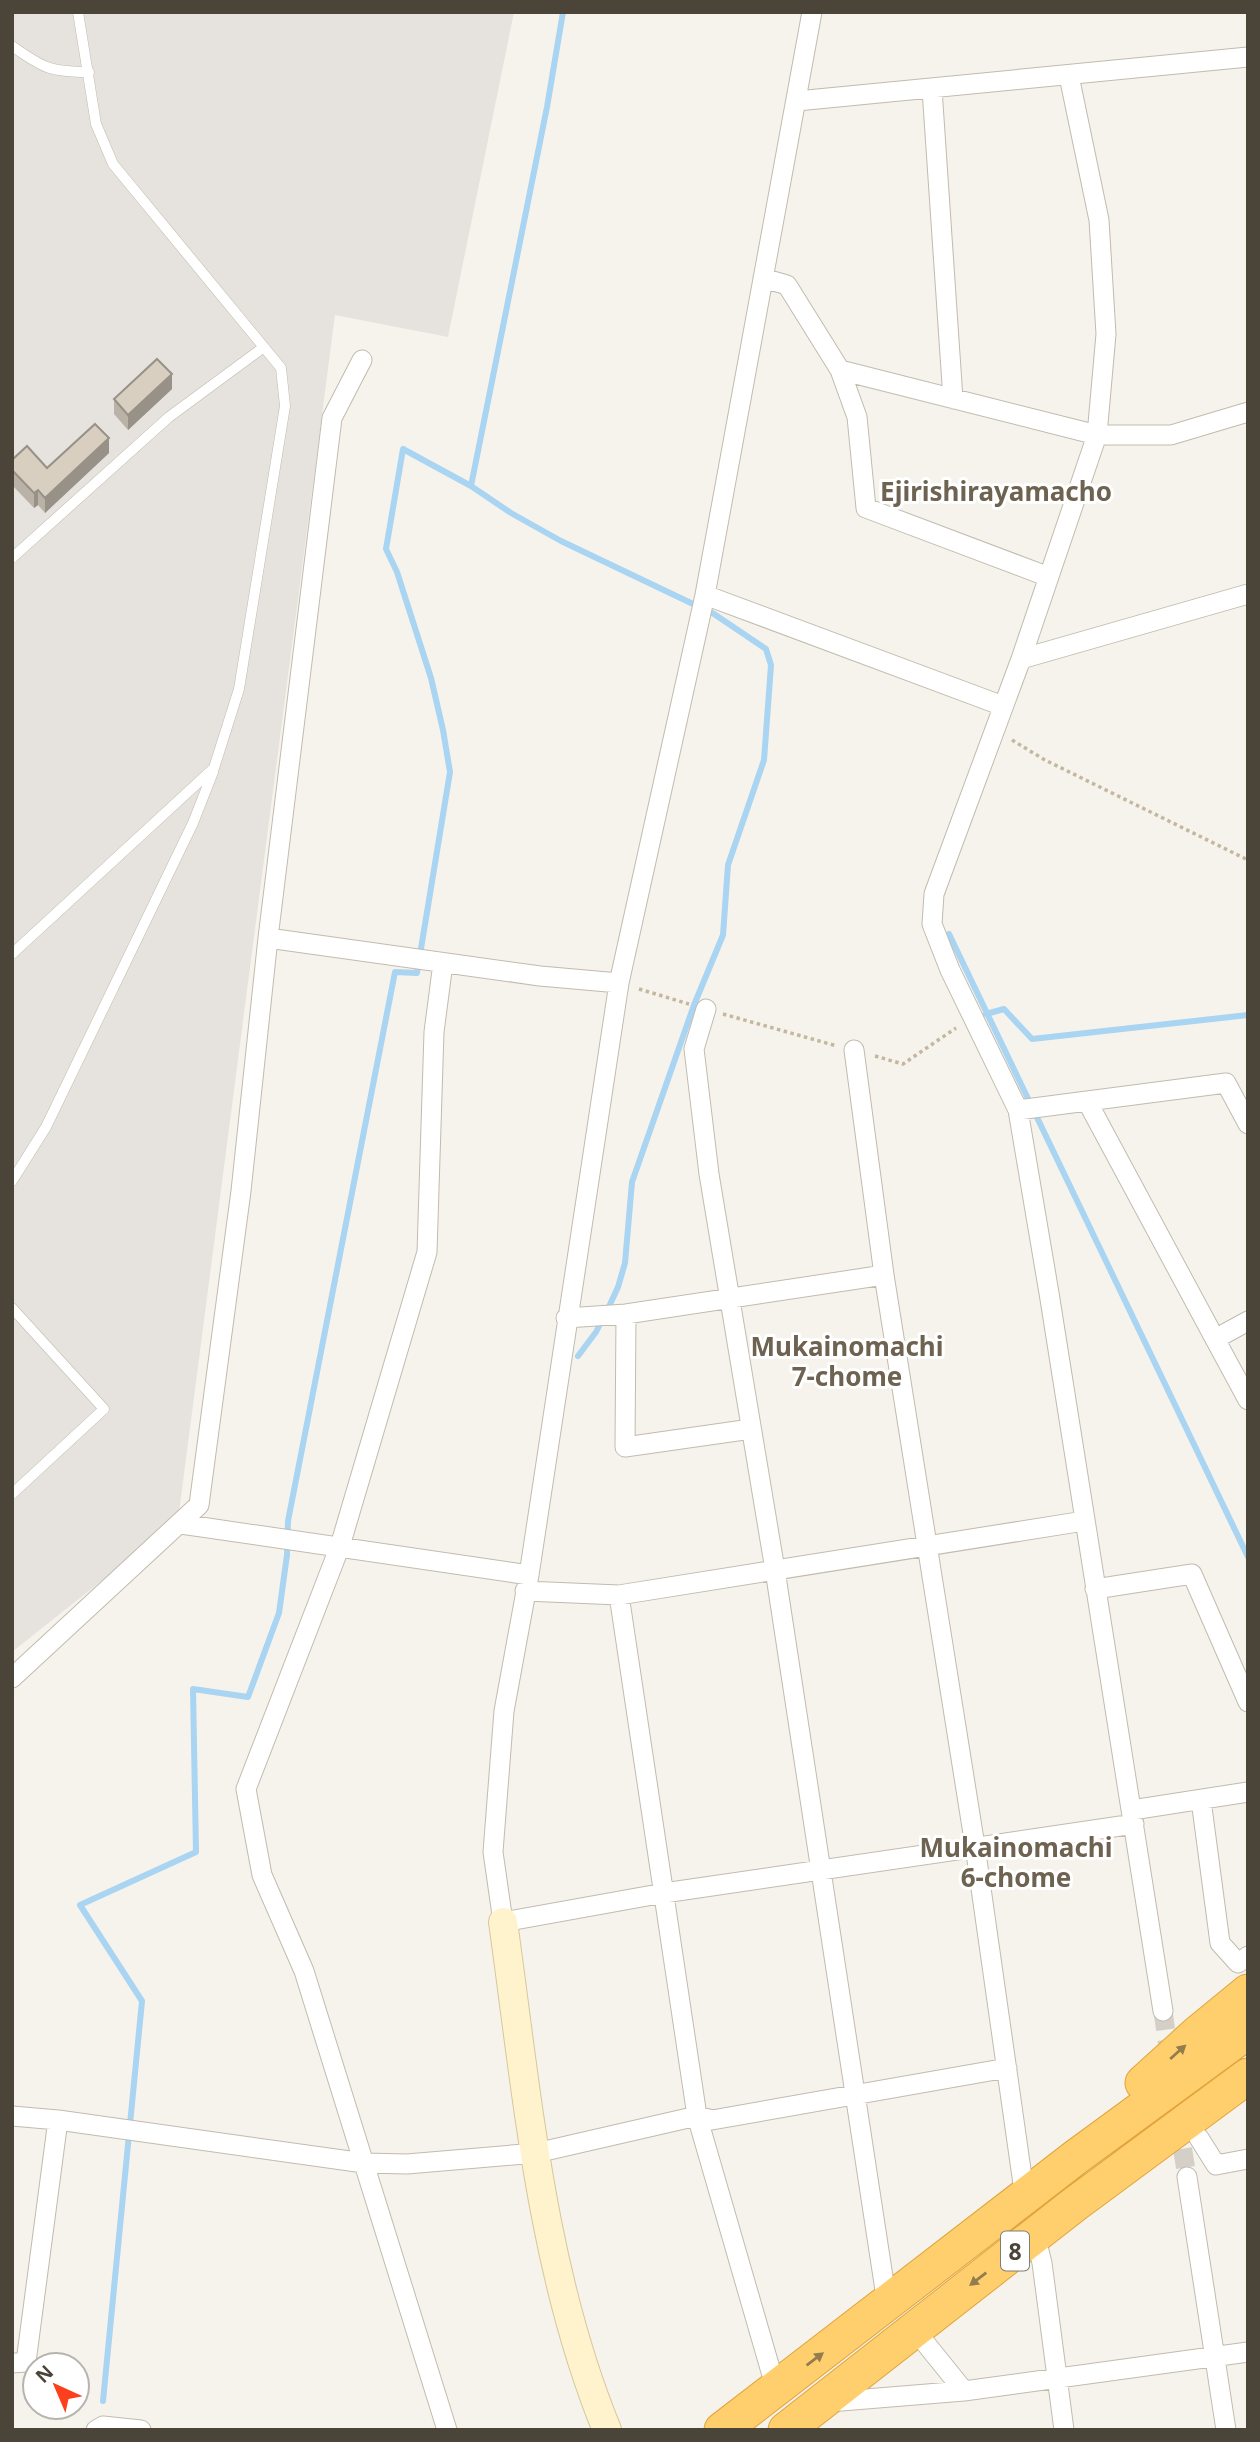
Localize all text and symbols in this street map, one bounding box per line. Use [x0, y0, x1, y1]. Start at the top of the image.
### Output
district label: Ejirishirayamacho [880, 473, 1112, 509]
district label: Mukainomachi 7-chome [750, 1328, 944, 1394]
district label: Mukainomachi 6-chome [919, 1829, 1113, 1895]
one-way arrow [1169, 2044, 1186, 2060]
road number: 8 [1001, 2232, 1029, 2270]
one-way arrow [970, 2272, 988, 2287]
north arrow [21, 2351, 91, 2421]
one-way arrow [806, 2351, 824, 2366]
text: N [30, 2359, 59, 2388]

